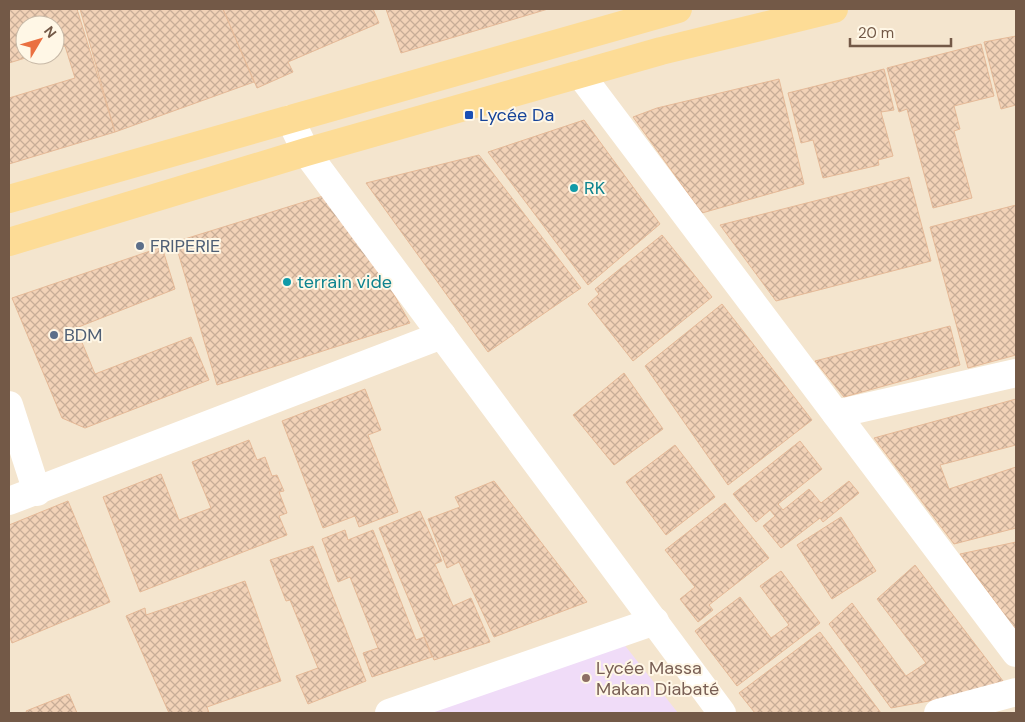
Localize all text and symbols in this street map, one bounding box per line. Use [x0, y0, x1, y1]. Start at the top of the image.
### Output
north arrow [15, 15, 65, 65]
scale bar [850, 15, 951, 47]
text: N [40, 22, 60, 42]
text: 20 m [858, 23, 894, 43]
place label: Lycée Da [479, 103, 554, 127]
marker: Lycée Da [463, 109, 475, 121]
place label: RK [584, 176, 606, 200]
marker: RK [568, 182, 580, 194]
place label: FRIPERIE [150, 234, 220, 258]
marker: FRIPERIE [134, 240, 146, 252]
place label: terrain vide [297, 270, 392, 294]
marker: terrain vide [281, 276, 293, 288]
place label: BDM [64, 323, 102, 347]
marker: BDM [48, 329, 60, 341]
place label: Lycée Massa Makan Diabaté [596, 656, 719, 701]
marker: Lycée Massa Makan Diabaté [580, 672, 592, 684]

